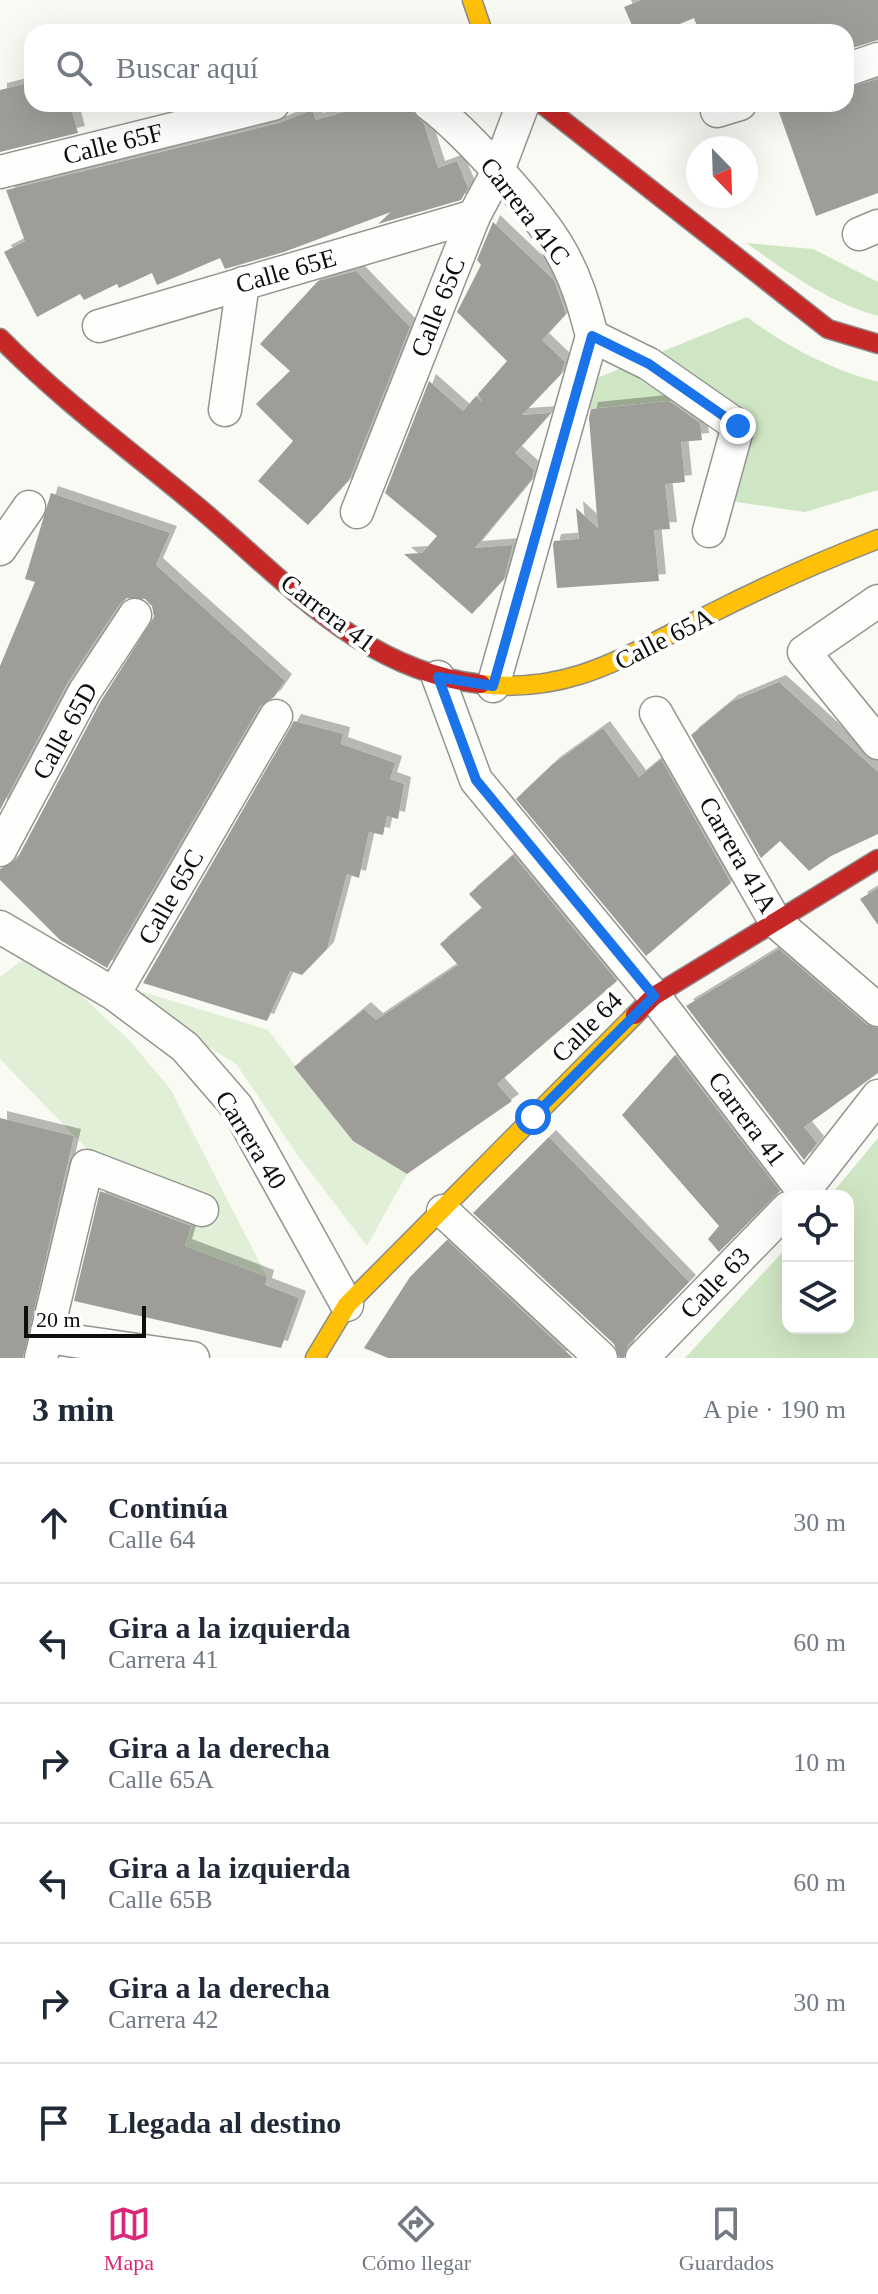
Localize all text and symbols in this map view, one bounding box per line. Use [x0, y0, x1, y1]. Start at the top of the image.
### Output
search box [24, 24, 854, 112]
icon: search [52, 46, 96, 90]
text: Buscar aquí [116, 51, 258, 84]
street label: Calle 65F [60, 118, 166, 170]
north arrow [686, 136, 758, 208]
street label: Carrera 41C [474, 152, 576, 270]
street label: Calle 65E [232, 243, 340, 299]
street label: Calle 65C [405, 253, 471, 361]
route end [720, 408, 756, 444]
street label: Carrera 41 [275, 568, 381, 658]
street label: Calle 65A [610, 602, 718, 676]
street label: Calle 65D [27, 678, 103, 784]
street label: Carrera 41A [693, 792, 783, 918]
street label: Calle 65C [132, 844, 210, 950]
street label: Calle 64 [546, 986, 628, 1068]
street label: Carrera 41 [702, 1066, 792, 1172]
street label: Carrera 40 [209, 1085, 293, 1195]
route start [515, 1099, 551, 1135]
map controls [782, 1190, 854, 1334]
button: locate [782, 1190, 854, 1262]
street label: Calle 63 [674, 1242, 756, 1324]
button: layers [782, 1262, 854, 1334]
scale bar [24, 1302, 146, 1338]
text: 20 m [36, 1307, 81, 1332]
text: 3 min [32, 1391, 114, 1428]
text: A pie · 190 m [703, 1395, 846, 1424]
text: Continúa [108, 1491, 228, 1524]
icon: ahead [32, 1501, 76, 1545]
text: 30 m [793, 1508, 846, 1537]
text: Calle 64 [108, 1525, 195, 1554]
text: Gira a la izquierda [108, 1611, 351, 1644]
icon: left [32, 1621, 76, 1665]
text: 60 m [793, 1628, 846, 1657]
text: Carrera 41 [108, 1645, 218, 1674]
text: Gira a la derecha [108, 1731, 330, 1764]
icon: right [32, 1741, 76, 1785]
text: 10 m [793, 1748, 846, 1777]
text: Calle 65A [108, 1765, 214, 1794]
text: Gira a la izquierda [108, 1851, 351, 1884]
icon: left [32, 1861, 76, 1905]
text: 60 m [793, 1868, 846, 1897]
text: Calle 65B [108, 1885, 213, 1914]
text: Gira a la derecha [108, 1971, 330, 2004]
icon: right [32, 1981, 76, 2025]
text: 30 m [793, 1988, 846, 2017]
text: Carrera 42 [108, 2005, 218, 2034]
icon: arrive [32, 2101, 76, 2145]
text: Llegada al destino [108, 2106, 341, 2139]
tab: Mapa [104, 2202, 154, 2276]
tab: Cómo llegar [362, 2202, 471, 2276]
tab: Guardados [679, 2202, 774, 2276]

